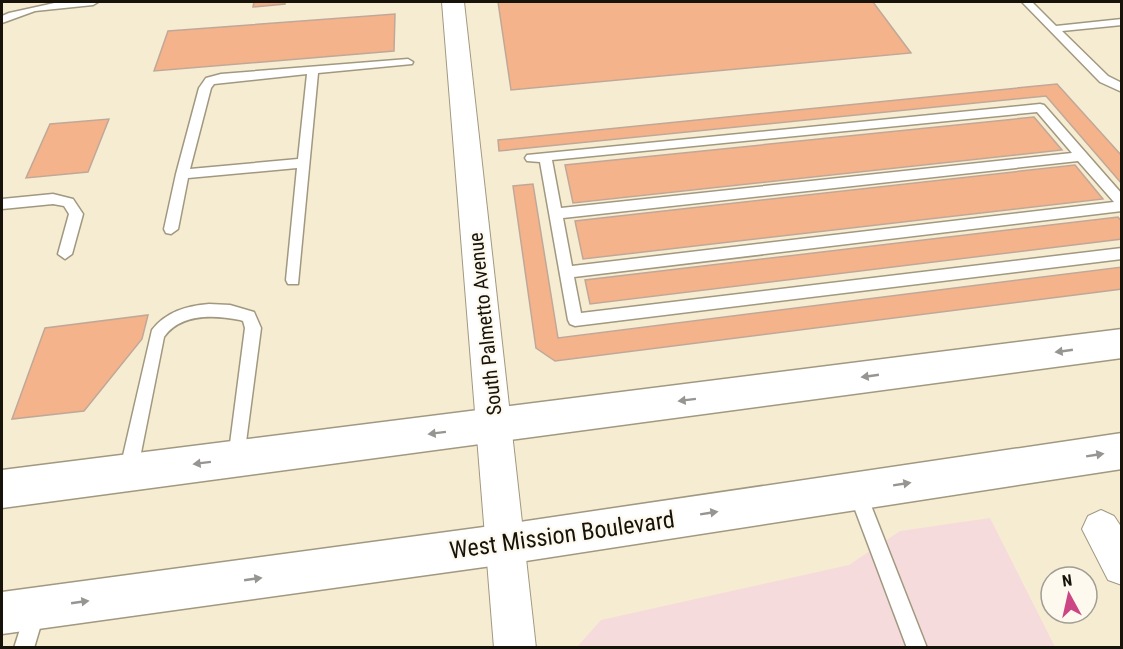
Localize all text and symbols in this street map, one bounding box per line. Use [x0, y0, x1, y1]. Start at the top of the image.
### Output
street label: South Palmetto Avenue [463, 231, 507, 417]
one-way arrow [1054, 346, 1073, 356]
one-way arrow [861, 372, 880, 381]
one-way arrow [678, 396, 697, 405]
one-way arrow [428, 428, 447, 438]
one-way arrow [1085, 450, 1104, 459]
one-way arrow [193, 459, 212, 468]
one-way arrow [893, 480, 912, 489]
street label: West Mission Boulevard [448, 505, 676, 565]
one-way arrow [700, 509, 719, 518]
north arrow [1039, 565, 1099, 625]
text: N [1061, 571, 1073, 591]
one-way arrow [243, 574, 262, 583]
one-way arrow [71, 598, 90, 607]

